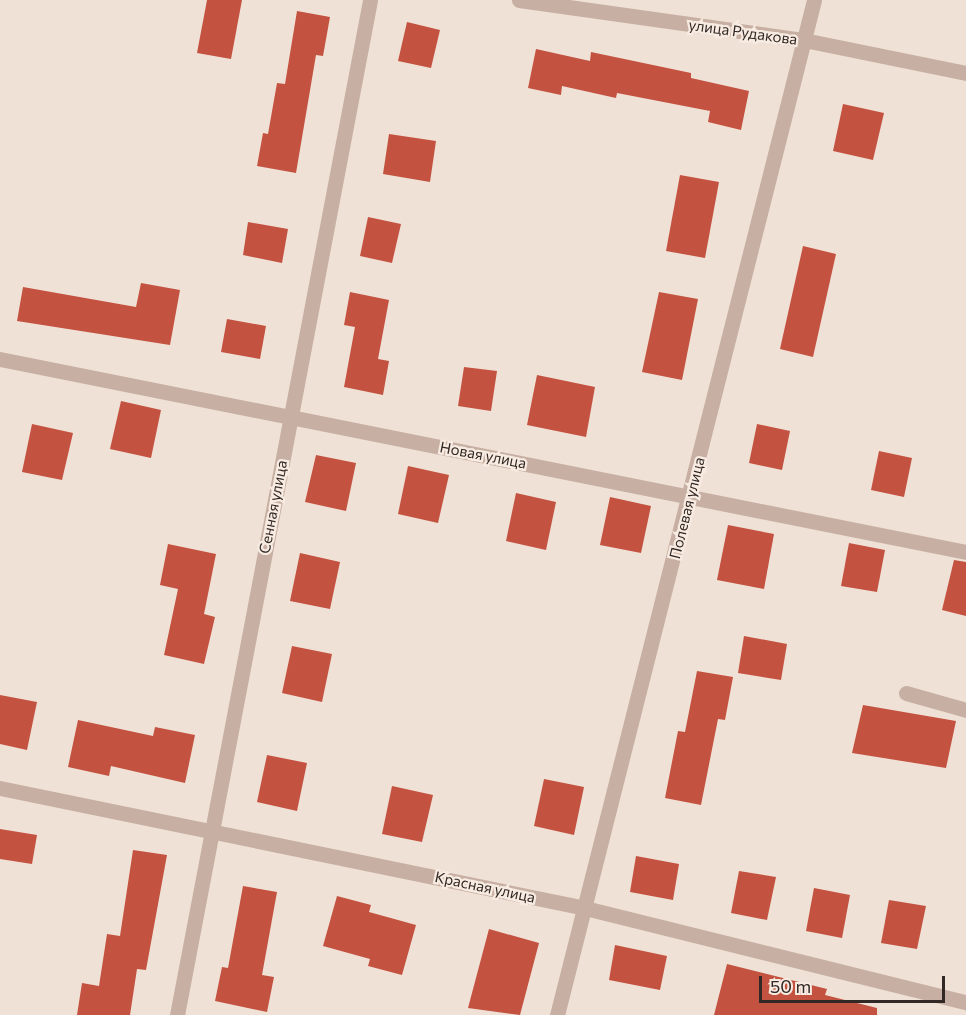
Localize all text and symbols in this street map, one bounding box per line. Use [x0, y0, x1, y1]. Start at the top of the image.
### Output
street label: улица Рудакова [688, 15, 798, 49]
street label: Новая улица [438, 438, 528, 472]
street label: Полевая улица [666, 455, 708, 561]
street label: Сенная улица [255, 459, 291, 555]
street label: Красная улица [433, 868, 537, 906]
scale bar [762, 964, 948, 1002]
text: 50 m [770, 975, 811, 997]

